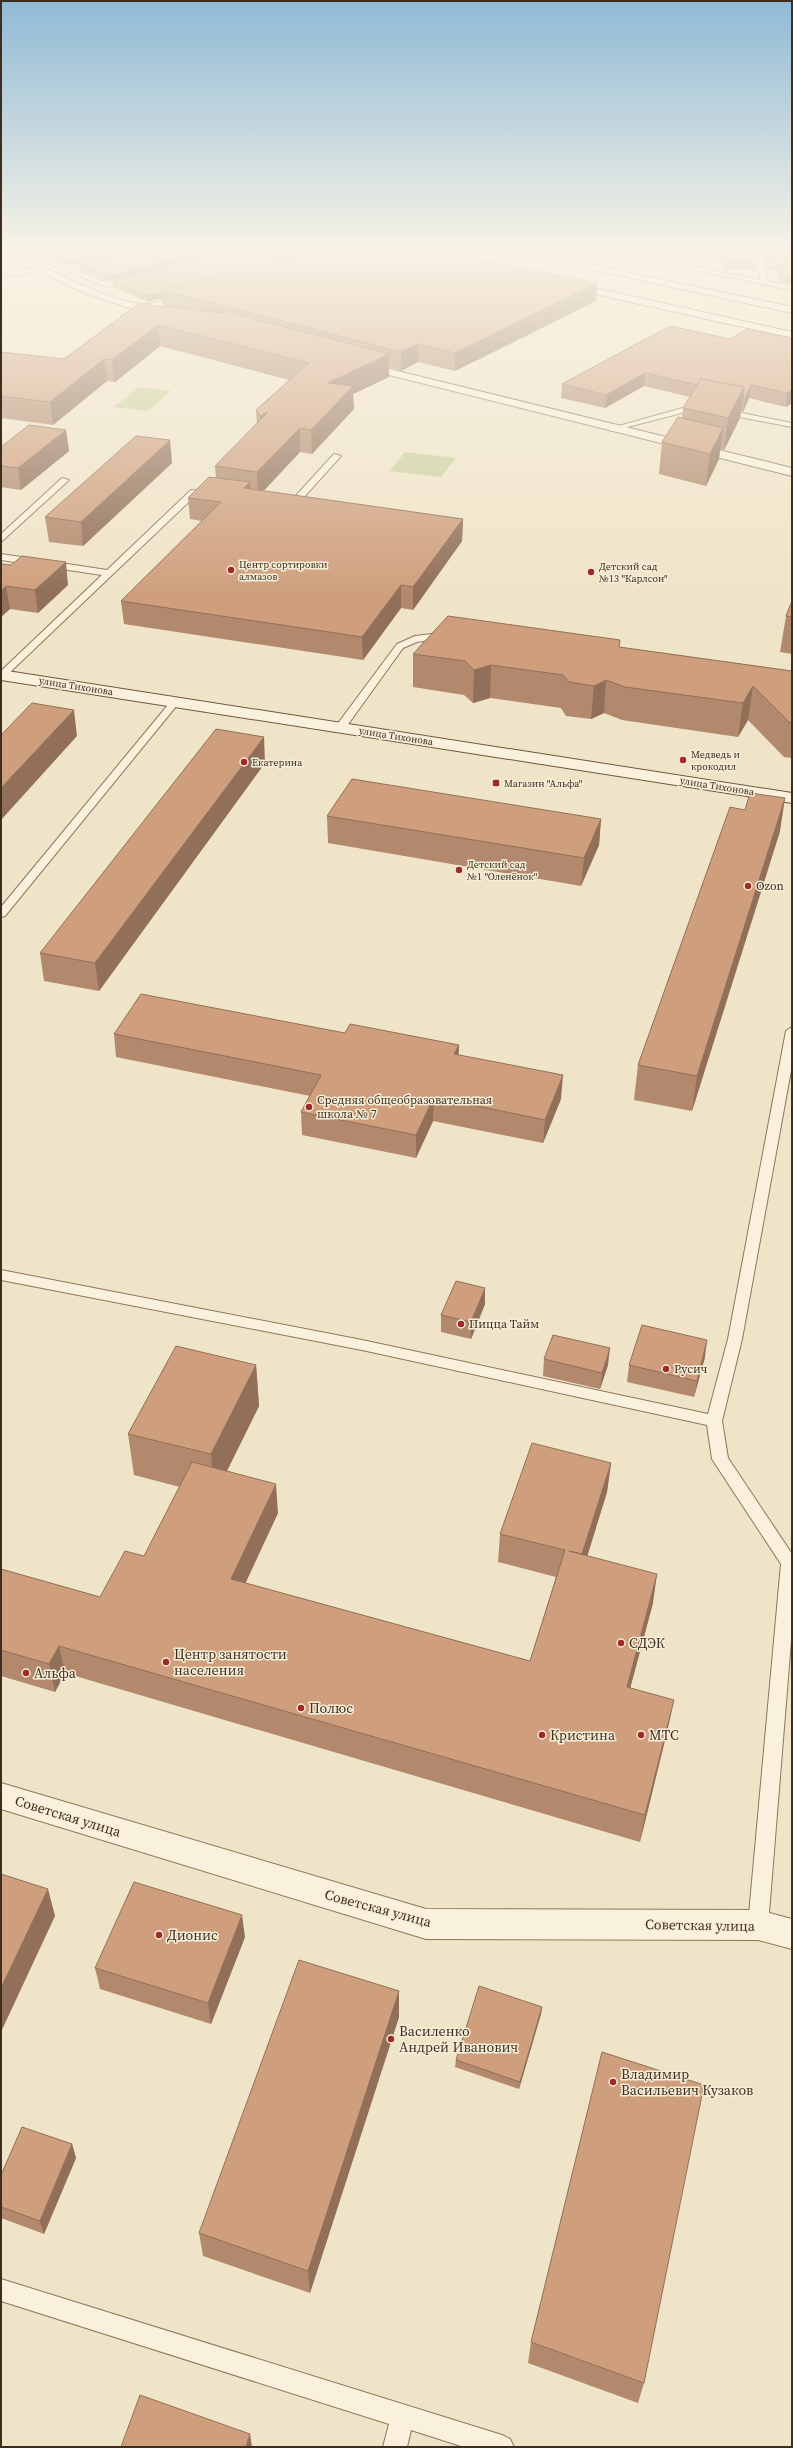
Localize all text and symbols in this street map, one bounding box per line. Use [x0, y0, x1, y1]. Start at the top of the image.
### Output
place label: Центр сортировки алмазов [239, 558, 328, 583]
place label: Детский сад №13 "Карлсон" [599, 560, 668, 585]
marker: Центр сортировки алмазов [226, 565, 236, 575]
marker: Детский сад №13 "Карлсон" [586, 567, 596, 577]
street label: улица Тихонова [38, 674, 115, 698]
street label: улица Тихонова [358, 724, 435, 748]
place label: Медведь и крокодил [691, 748, 741, 773]
marker: Медведь и крокодил [678, 755, 688, 765]
place label: Екатерина [252, 756, 303, 769]
marker: Екатерина [239, 757, 249, 767]
street label: улица Тихонова [679, 774, 756, 798]
place label: Магазин "Альфа" [504, 777, 583, 790]
marker: Магазин "Альфа" [491, 778, 501, 788]
place label: Детский сад №1 "Оленёнок" [467, 858, 538, 883]
marker: Детский сад №1 "Оленёнок" [454, 865, 464, 875]
place label: Ozon [756, 878, 784, 894]
marker: Ozon [743, 881, 753, 891]
place label: Cредняя общеобразовательная школа № 7 [317, 1092, 492, 1122]
marker: Cредняя общеобразовательная школа № 7 [304, 1102, 314, 1112]
place label: Пицца Тайм [469, 1316, 539, 1332]
marker: Пицца Тайм [456, 1319, 466, 1329]
place label: Русич [674, 1361, 708, 1377]
marker: Русич [661, 1364, 671, 1374]
place label: СДЭК [629, 1633, 666, 1653]
marker: СДЭК [616, 1638, 626, 1648]
place label: Центр занятости населения [174, 1644, 287, 1680]
marker: Центр занятости населения [161, 1657, 171, 1667]
place label: Альфа [34, 1663, 77, 1683]
marker: Альфа [21, 1668, 31, 1678]
place label: Полюс [309, 1698, 353, 1718]
marker: Полюс [296, 1703, 306, 1713]
place label: Кристина [550, 1725, 616, 1745]
place label: МТС [649, 1725, 679, 1745]
marker: Кристина [537, 1730, 547, 1740]
marker: МТС [636, 1730, 646, 1740]
street label: Советская улица [13, 1790, 124, 1842]
street label: Советская улица [322, 1884, 435, 1932]
street label: Советская улица [645, 1914, 756, 1936]
place label: Дионис [167, 1925, 218, 1945]
marker: Дионис [154, 1930, 164, 1940]
place label: Василенко Андрей Иванович [399, 2021, 519, 2057]
marker: Василенко Андрей Иванович [386, 2034, 396, 2044]
place label: Владимир Васильевич Кузаков [621, 2064, 753, 2100]
marker: Владимир Васильевич Кузаков [608, 2077, 618, 2087]

